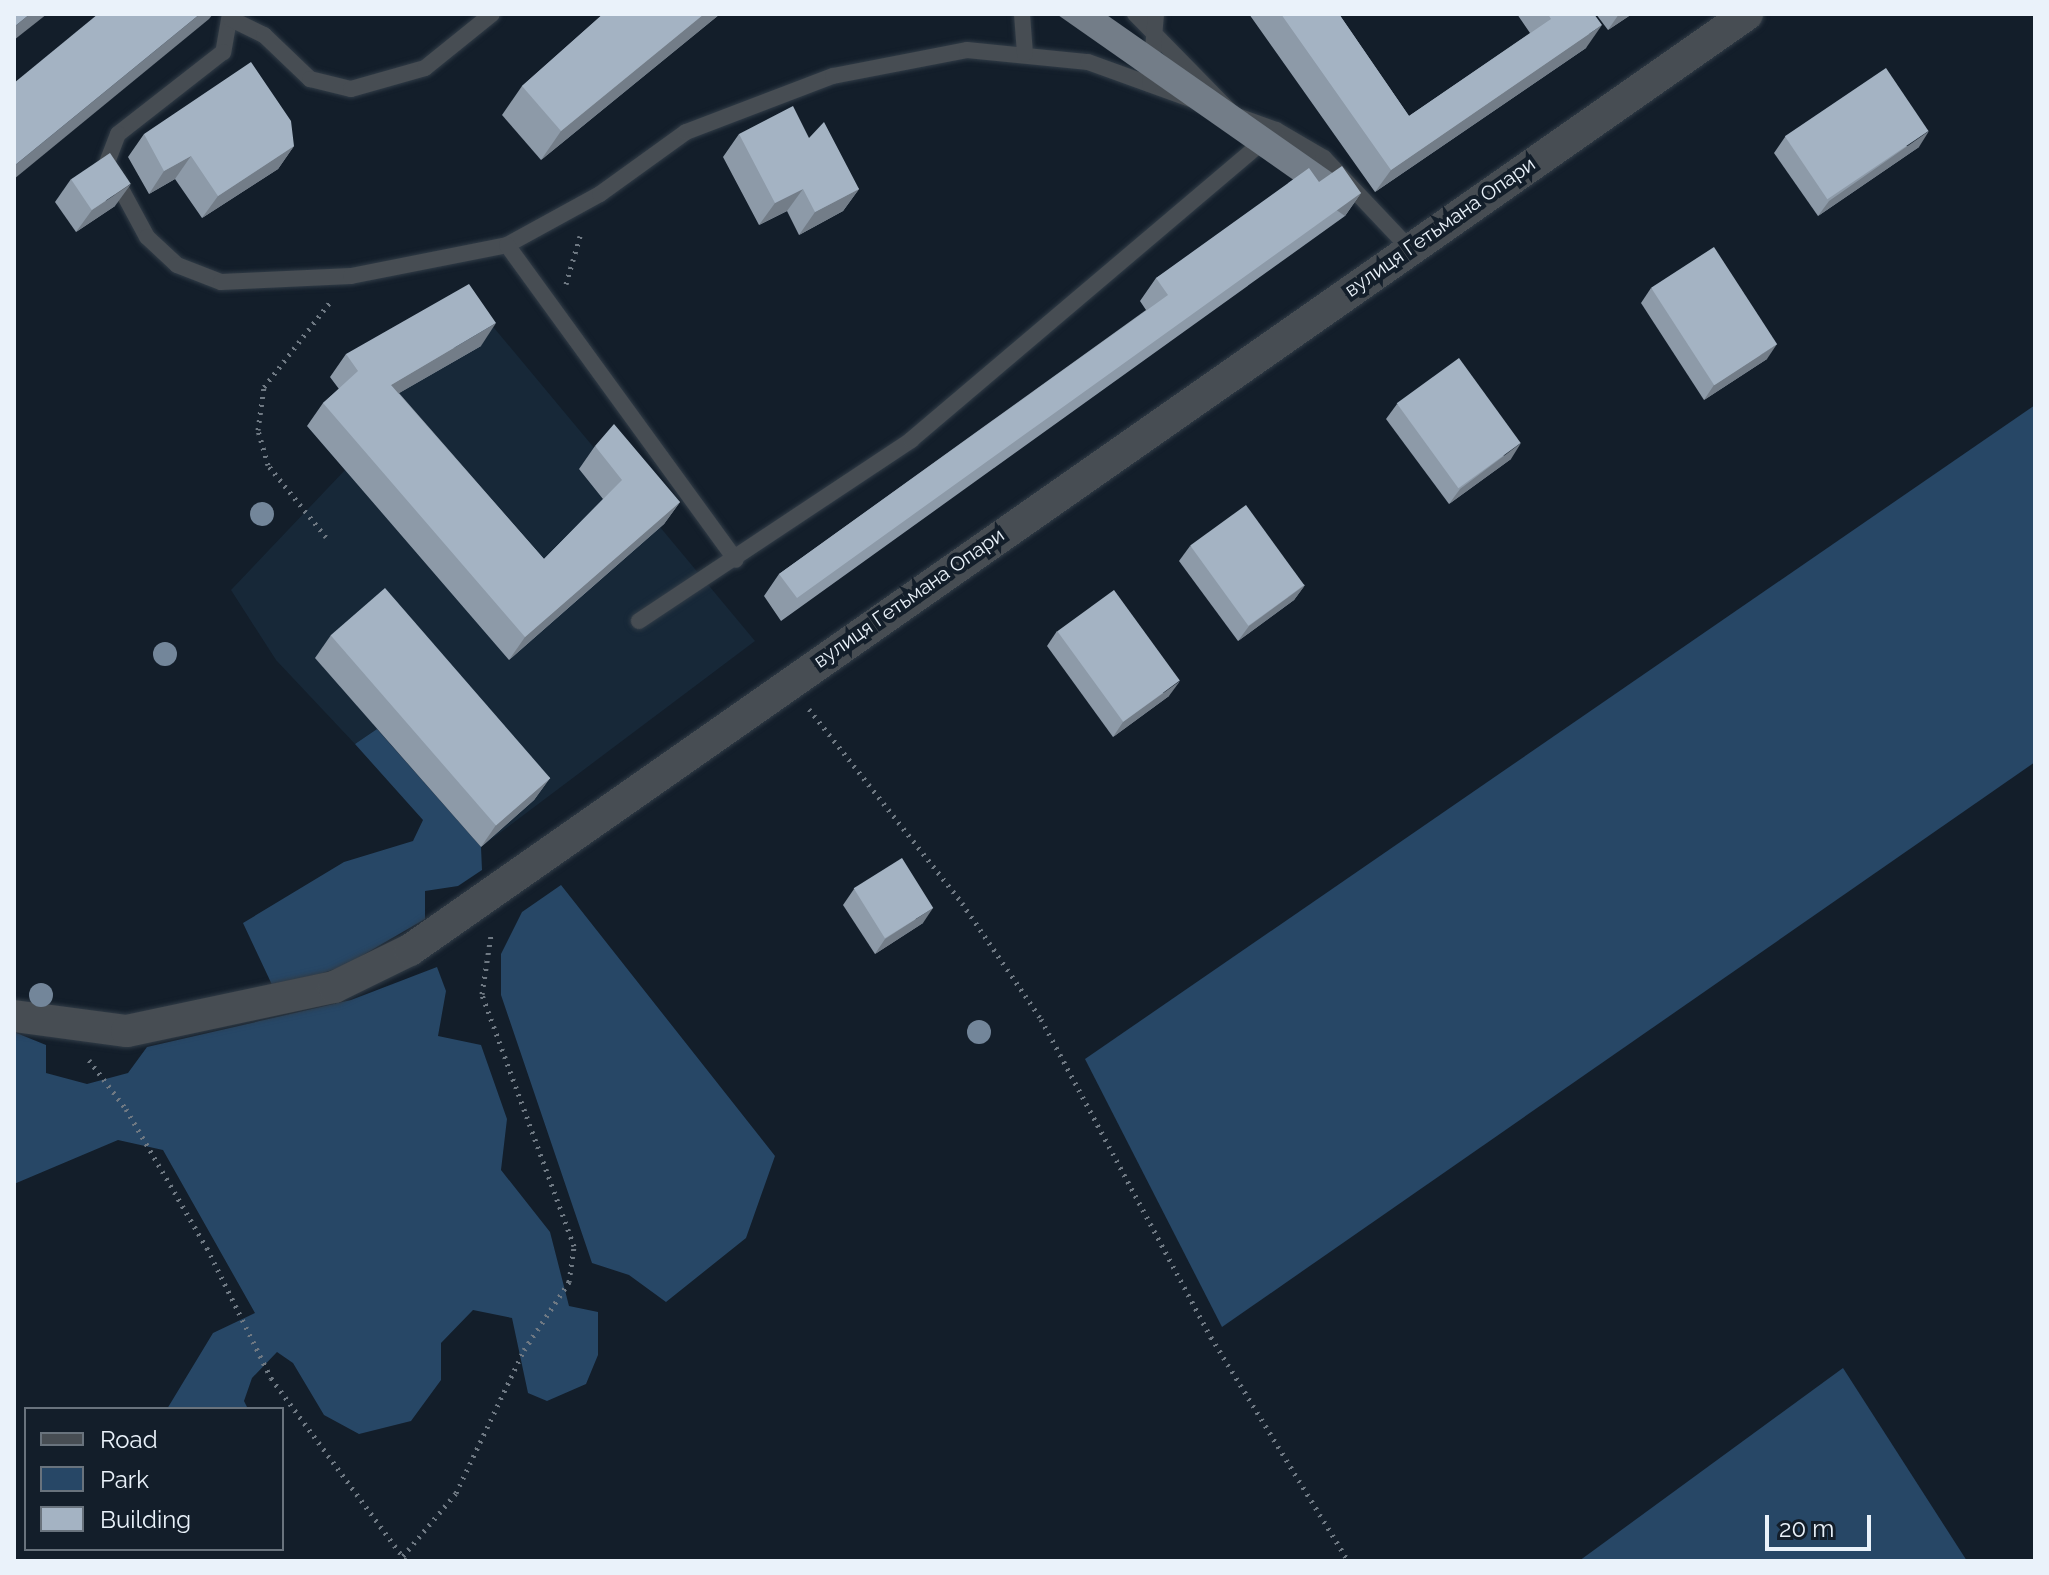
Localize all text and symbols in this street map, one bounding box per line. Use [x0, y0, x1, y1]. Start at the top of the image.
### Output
street label: вулиця Гетьмана Опари [1340, 152, 1540, 302]
street label: вулиця Гетьмана Опари [809, 523, 1009, 673]
legend [24, 1407, 284, 1551]
text: Road [100, 1425, 158, 1454]
text: Park [100, 1465, 149, 1494]
scale bar [1769, 1499, 1875, 1549]
text: Building [100, 1505, 191, 1534]
text: 20 m [1779, 1514, 1834, 1543]

